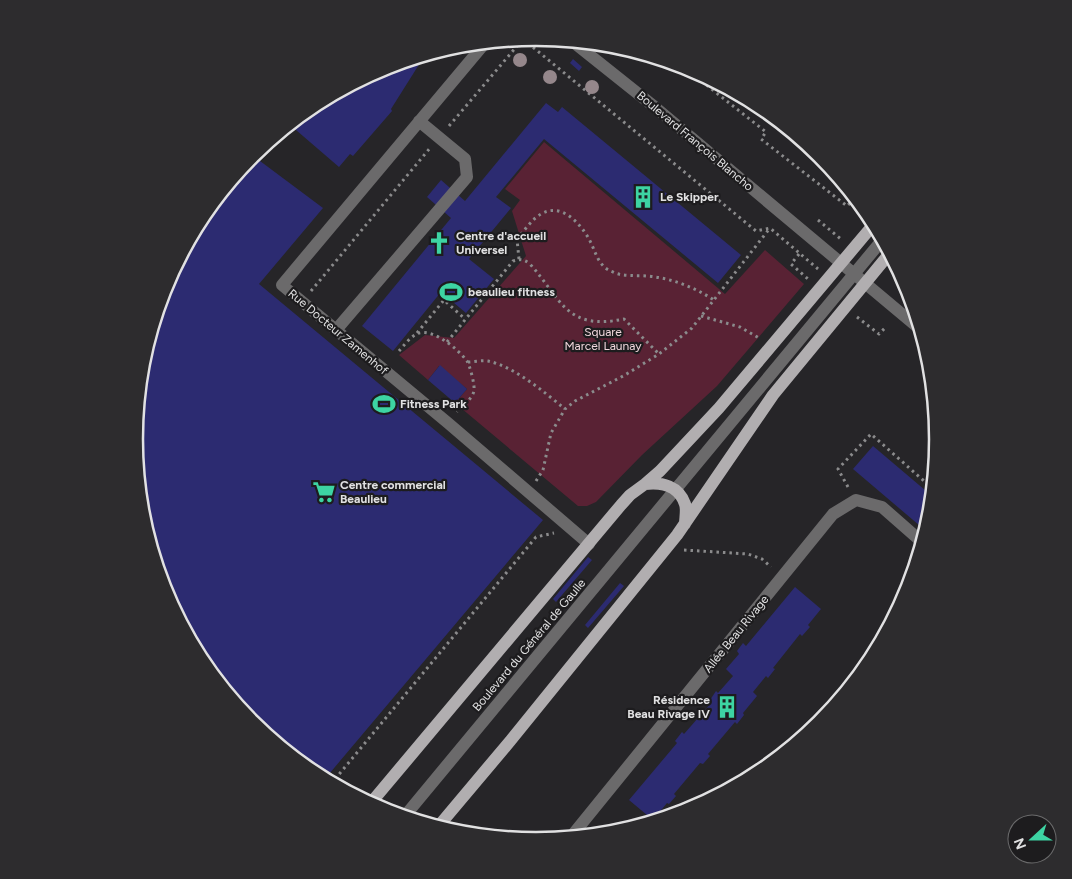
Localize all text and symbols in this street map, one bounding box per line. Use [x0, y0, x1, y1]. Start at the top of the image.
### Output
street label: Boulevard François Blancho [634, 88, 756, 194]
building icon: Le Skipper [630, 184, 656, 210]
place label: Le Skipper [660, 190, 719, 204]
place label: Centre d'accueil Universel [456, 229, 546, 257]
church icon: Centre d'accueil Universel [426, 230, 452, 256]
sports icon: beaulieu fitness [438, 279, 464, 305]
place label: beaulieu fitness [468, 285, 555, 299]
street label: Rue Docteur Zamenhof [285, 286, 391, 378]
park label: Square Marcel Launay [564, 325, 642, 353]
sports icon: Fitness Park [371, 391, 397, 417]
place label: Fitness Park [400, 397, 467, 411]
place label: Centre commercial Beaulieu [340, 478, 446, 506]
supermarket icon: Centre commercial Beaulieu [311, 479, 337, 505]
street label: Boulevard du Général de Gaulle [470, 576, 589, 714]
street label: Allée Beau Rivage [701, 592, 772, 675]
place label: Résidence Beau Rivage IV [627, 693, 710, 721]
building icon: Résidence Beau Rivage IV [714, 694, 740, 720]
north arrow [1007, 814, 1057, 864]
text: N [1010, 835, 1030, 852]

